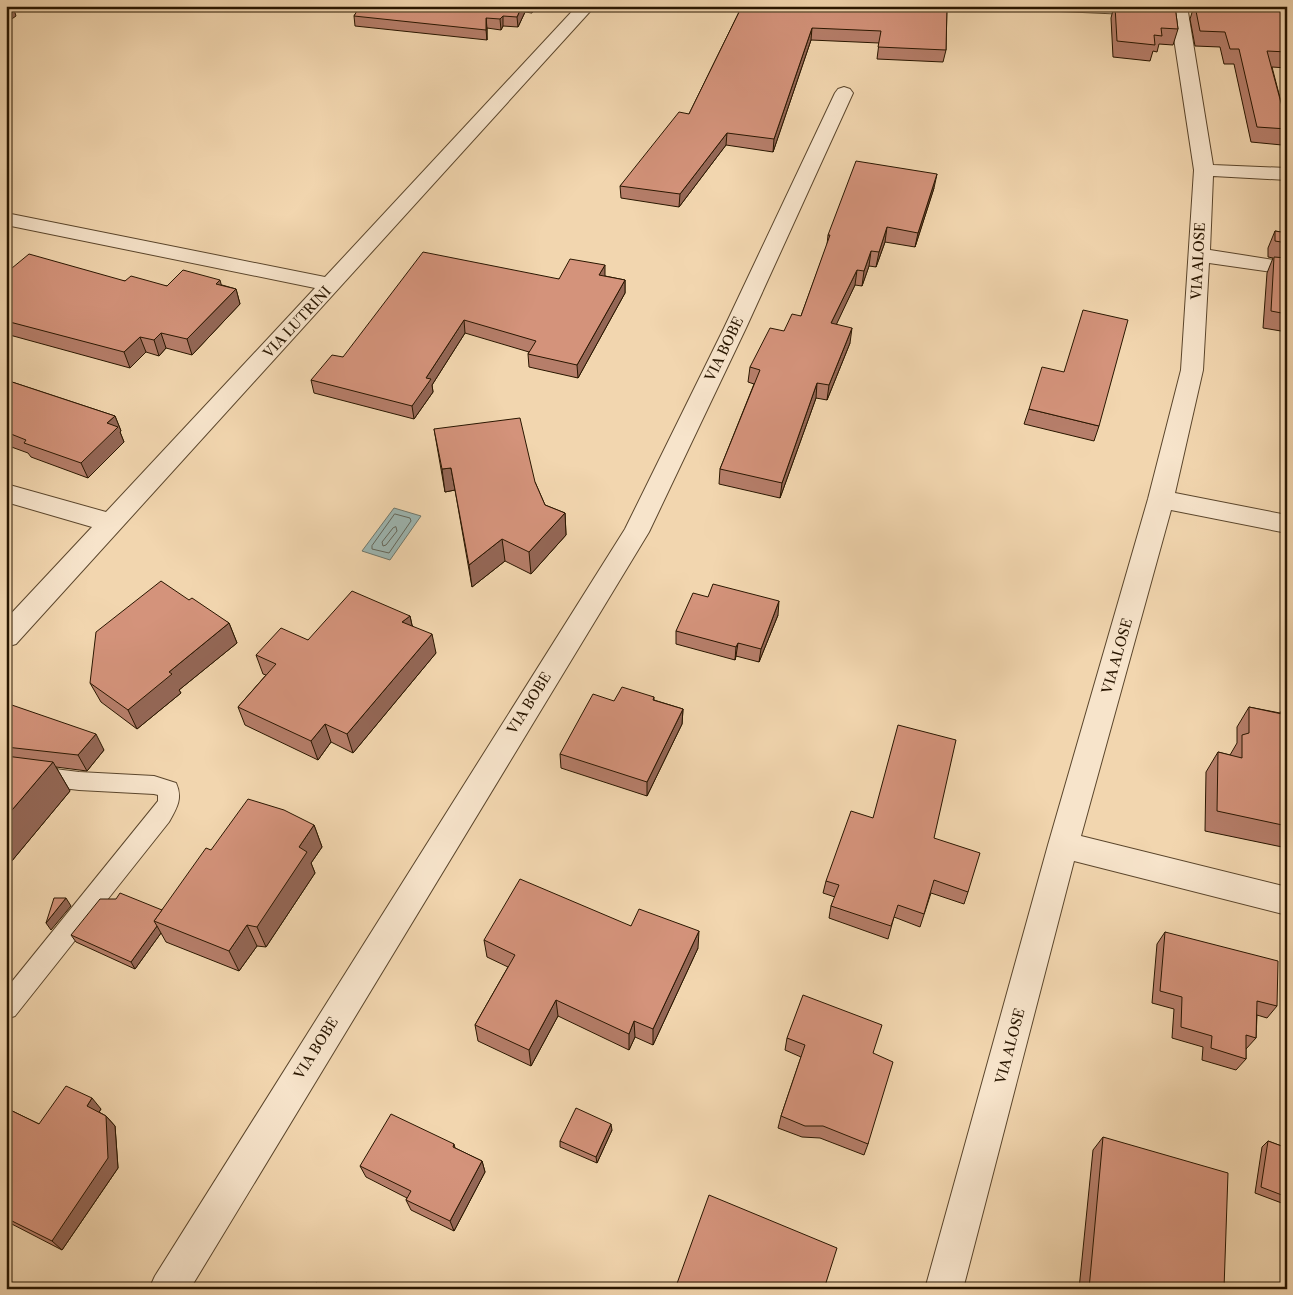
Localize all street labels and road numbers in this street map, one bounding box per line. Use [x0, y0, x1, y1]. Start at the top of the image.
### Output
street label: VIA ALOSE [1187, 222, 1209, 301]
street label: VIA LUTRINI [258, 282, 335, 362]
street label: VIA BOBE [700, 314, 747, 385]
street label: VIA ALOSE [1097, 616, 1136, 697]
street label: VIA BOBE [502, 669, 555, 738]
street label: VIA ALOSE [991, 1006, 1029, 1087]
street label: VIA BOBE [289, 1014, 342, 1083]

